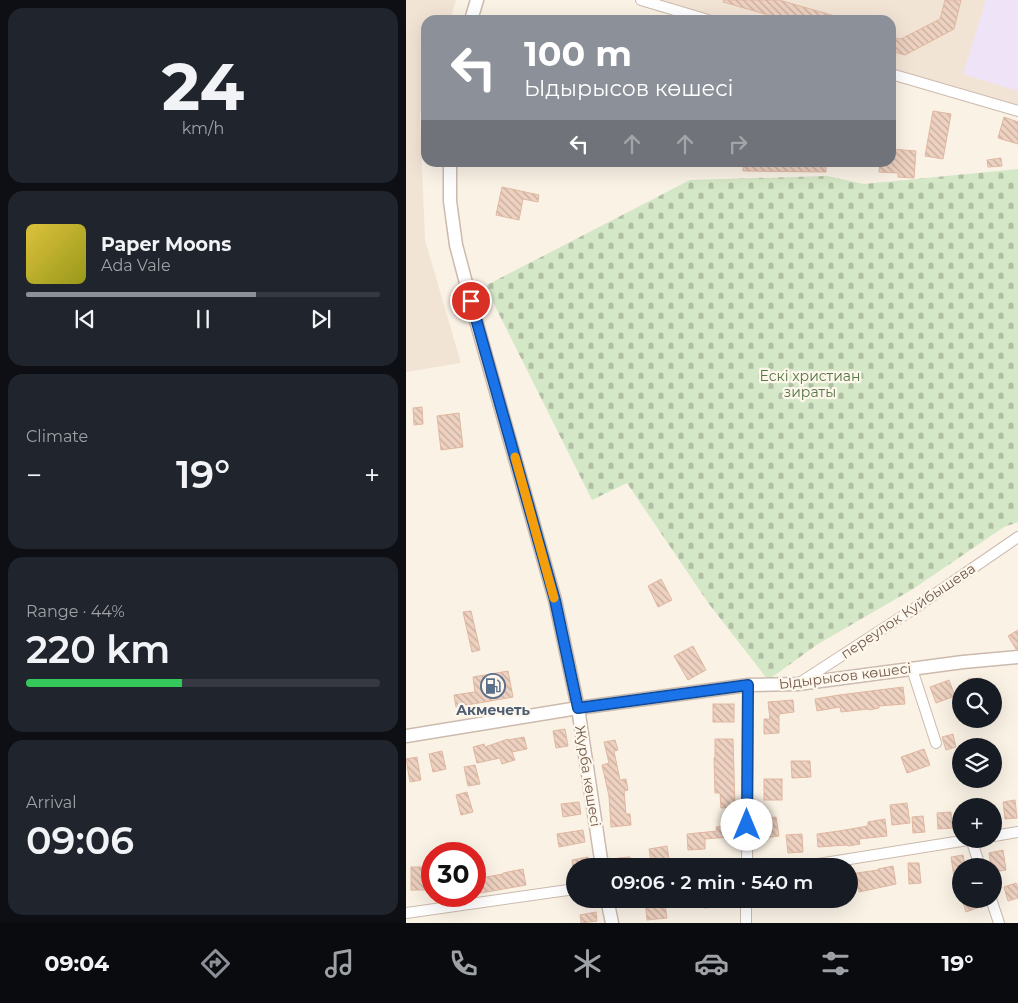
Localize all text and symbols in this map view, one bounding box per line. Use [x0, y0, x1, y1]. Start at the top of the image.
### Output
text: 100 m [524, 32, 632, 75]
icon: left [441, 35, 506, 100]
text: 24 [162, 47, 244, 126]
text: Ыдырысов көшесі [524, 75, 734, 102]
text: km/h [182, 119, 224, 138]
icon: left [565, 130, 593, 158]
icon: ahead [618, 130, 646, 158]
icon: ahead [671, 130, 699, 158]
icon: right [724, 130, 752, 158]
text: Paper Moons [101, 233, 231, 256]
text: Ada Vale [101, 256, 171, 275]
pin [450, 280, 492, 322]
icon: arrive [457, 287, 485, 315]
icon: previous [71, 305, 99, 333]
icon: pause [189, 305, 217, 333]
icon: next [307, 305, 335, 333]
park label: Ескі христиан зираты [760, 367, 860, 401]
text: Climate [26, 427, 88, 446]
text: 19° [176, 451, 230, 498]
text: − [26, 458, 42, 492]
text: + [364, 458, 380, 492]
street label: переулок Куйбышева [837, 559, 979, 663]
text: Range · 44% [26, 602, 125, 621]
text: 220 km [26, 626, 170, 673]
street label: Ыдырысов көшесі [778, 659, 912, 693]
fuel station icon: Акмечеть [480, 673, 506, 699]
map controls [952, 678, 1002, 908]
button: search [952, 678, 1002, 728]
place label: Акмечеть [456, 701, 531, 719]
street label: Журба көшесі [571, 724, 605, 828]
button: layers [952, 738, 1002, 788]
text: Arrival [26, 793, 76, 812]
position arrow [720, 798, 772, 850]
button: + [952, 798, 1002, 848]
text: 09:06 [26, 817, 134, 864]
speed limit sign: 30 [421, 842, 486, 907]
button: − [952, 858, 1002, 908]
text: 09:06 · 2 min · 540 m [611, 871, 813, 894]
icon: directions [198, 946, 233, 981]
icon: music [322, 946, 357, 981]
icon: phone [446, 946, 481, 981]
icon: climate [570, 946, 605, 981]
icon: car [694, 946, 729, 981]
icon: filters [818, 946, 853, 981]
text: 09:04 [44, 950, 109, 977]
text: 19° [942, 950, 973, 977]

